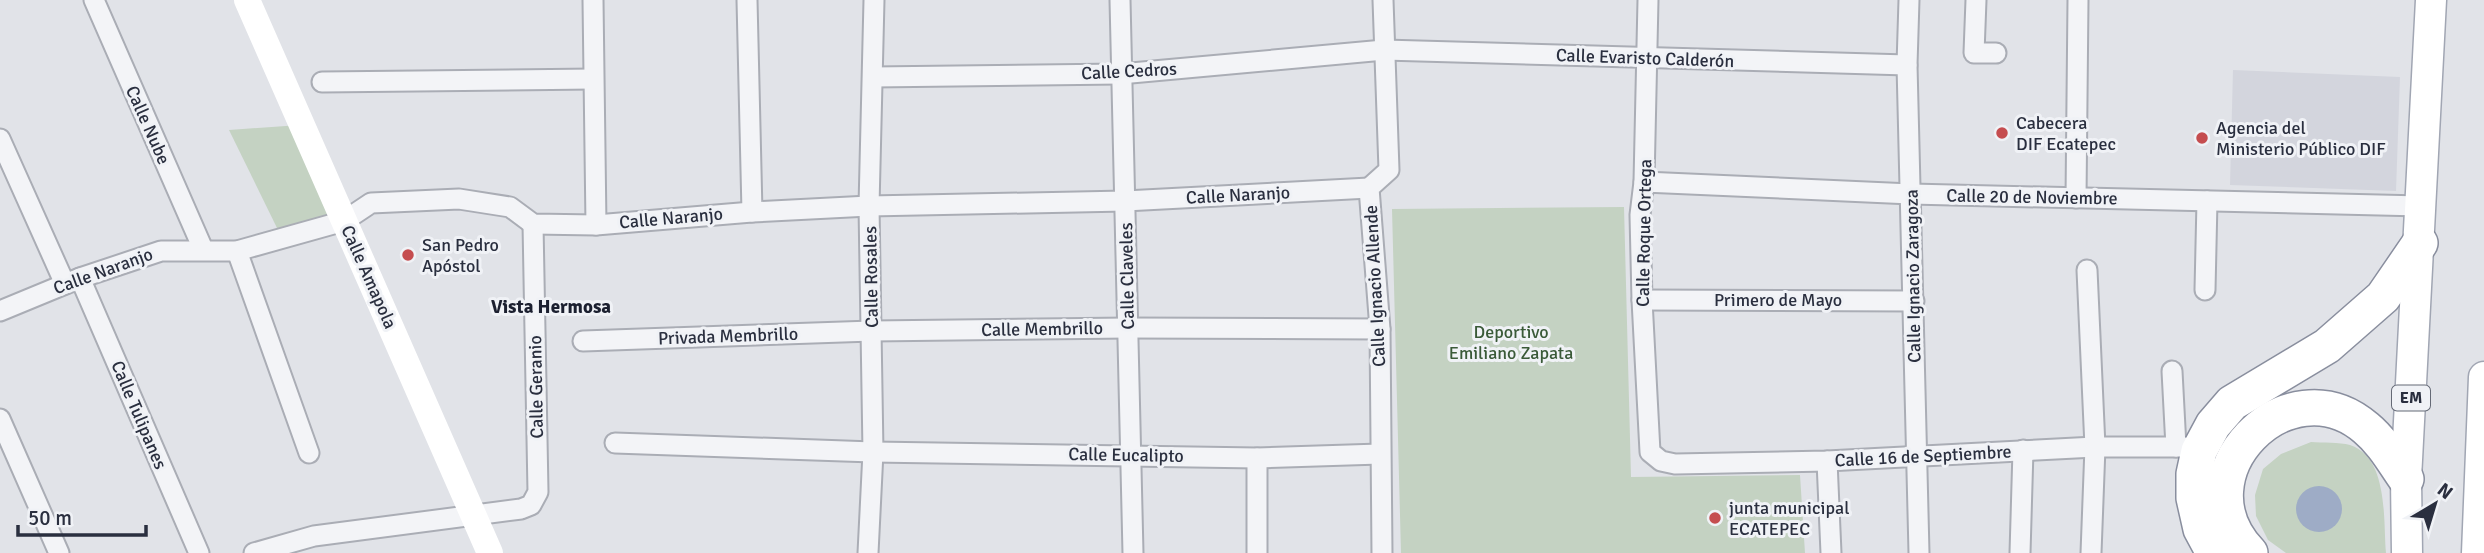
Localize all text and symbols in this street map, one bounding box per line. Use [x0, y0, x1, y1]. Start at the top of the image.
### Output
street label: Calle Evaristo Calderón [1555, 44, 1735, 72]
street label: Calle Cedros [1081, 58, 1178, 84]
street label: Calle Nube [121, 82, 175, 168]
place label: Cabecera DIF Ecatepec [2016, 112, 2116, 155]
place label: Agencia del Ministerio Público DIF [2216, 117, 2386, 160]
marker: Cabecera DIF Ecatepec [1994, 125, 2010, 141]
marker: Agencia del Ministerio Público DIF [2194, 130, 2210, 146]
street label: Calle Roque Ortega [1632, 159, 1656, 307]
street label: Calle Naranjo [1185, 181, 1291, 209]
street label: Calle 20 de Noviembre [1946, 185, 2118, 209]
street label: Calle Ignacio Zaragoza [1900, 189, 1926, 363]
street label: Calle Naranjo [618, 203, 724, 233]
street label: Calle Ignacio Allende [1360, 205, 1390, 367]
street label: Calle Amapola [336, 222, 402, 332]
street label: Calle Claveles [1115, 222, 1139, 330]
street label: Calle Rosales [859, 226, 883, 328]
place label: San Pedro Apóstol [422, 234, 499, 277]
street label: Calle Naranjo [50, 243, 156, 299]
marker: San Pedro Apóstol [400, 247, 416, 263]
street label: Primero de Mayo [1714, 289, 1842, 311]
district label: Vista Hermosa [491, 295, 611, 319]
street label: Calle Membrillo [981, 317, 1103, 341]
park label: Deportivo Emiliano Zapata [1449, 321, 1573, 364]
street label: Privada Membrillo [658, 323, 798, 349]
street label: Calle Geranio [524, 335, 548, 439]
street label: Calle Tulipanes [106, 357, 172, 473]
road number: EM [2392, 386, 2430, 410]
street label: Calle 16 de Septiembre [1834, 440, 2012, 472]
street label: Calle Eucalipto [1068, 443, 1184, 467]
north arrow [2400, 469, 2470, 539]
text: N [2432, 478, 2457, 505]
scale bar [18, 494, 145, 538]
place label: junta municipal ECATEPEC [1729, 497, 1849, 540]
text: 50 m [28, 505, 72, 531]
marker: junta municipal ECATEPEC [1707, 510, 1723, 526]

